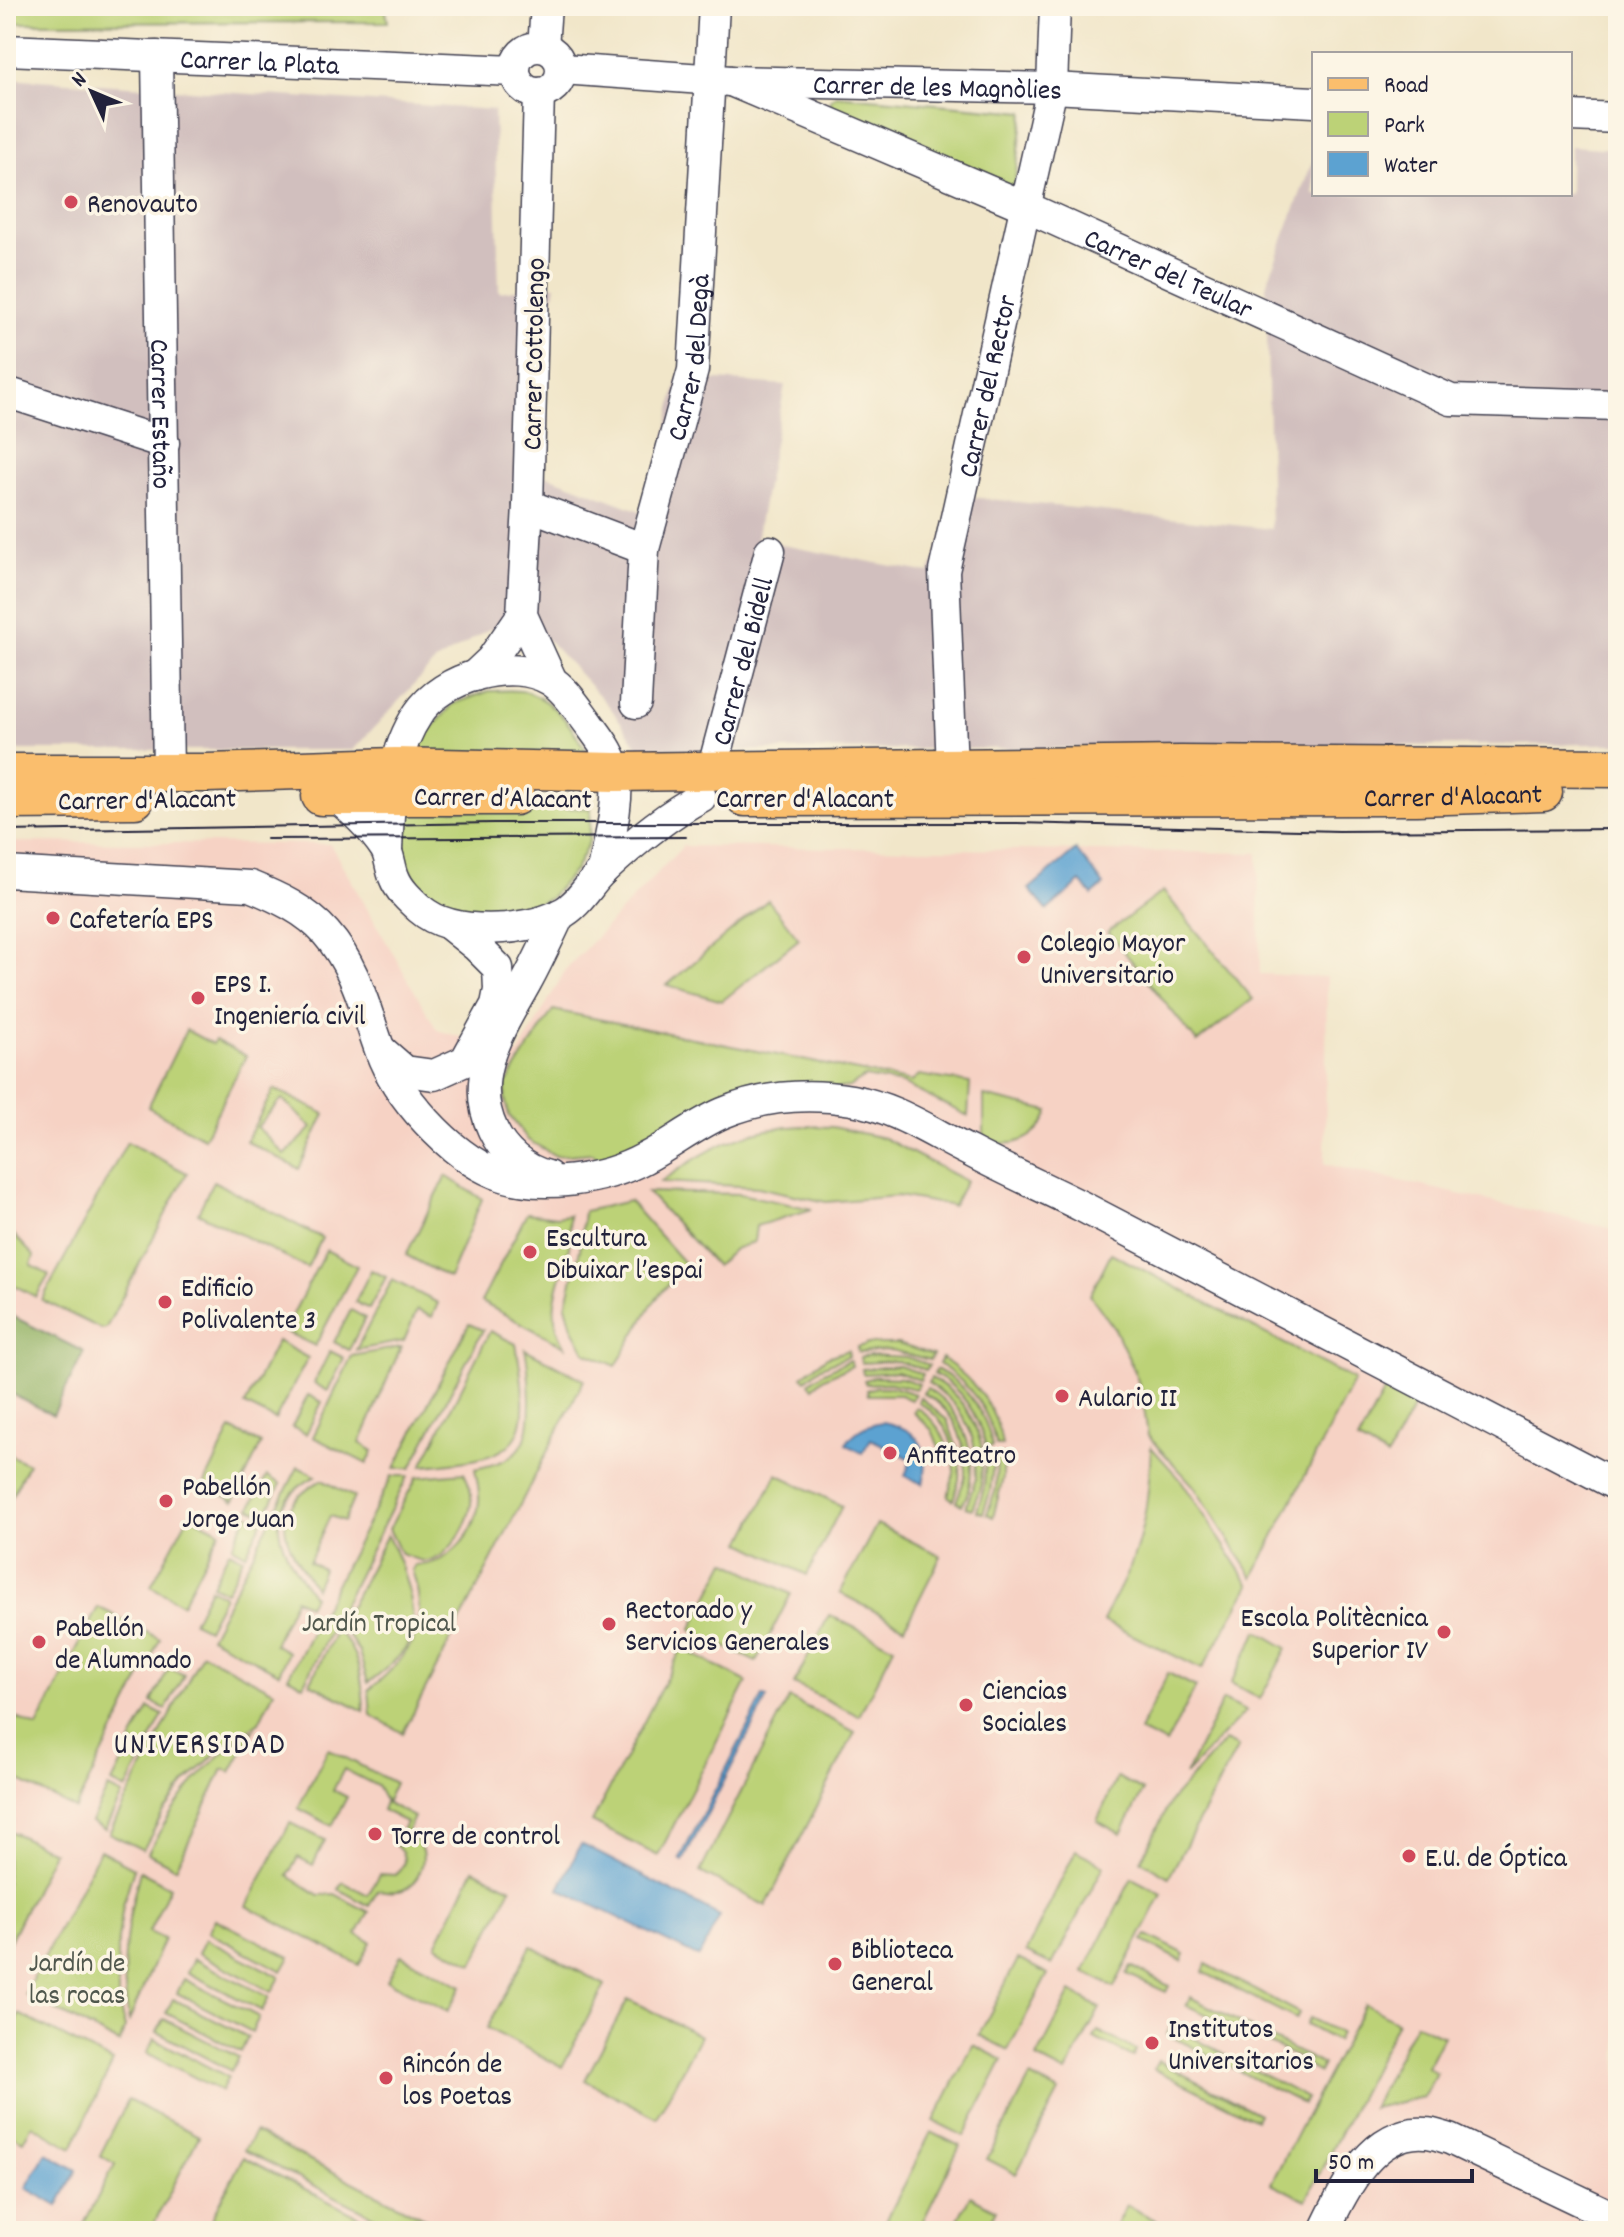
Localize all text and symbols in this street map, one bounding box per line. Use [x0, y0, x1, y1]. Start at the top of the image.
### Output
street label: Carrer la Plata [179, 42, 341, 89]
north arrow [52, 52, 132, 132]
legend [1312, 52, 1572, 196]
text: N [65, 66, 95, 95]
street label: Carrer de les Magnòlies [812, 68, 1063, 114]
text: Road [1384, 70, 1429, 104]
text: Park [1384, 110, 1425, 144]
text: Water [1384, 150, 1437, 184]
place label: Renovauto [87, 187, 198, 227]
marker: Renovauto [62, 193, 80, 211]
street label: Carrer del Teular [1076, 221, 1258, 332]
street label: Carrer Cottolengo [515, 257, 559, 451]
street label: Carrer del Degà [660, 273, 724, 446]
street label: Carrer del Rector [951, 291, 1030, 482]
street label: Carrer Estaño [136, 339, 179, 489]
street label: Carrer del Bidell [705, 573, 787, 751]
street label: Carrer d'Alacant [1364, 777, 1543, 821]
street label: Carrer d’Alacant [413, 779, 592, 823]
street label: Carrer d'Alacant [58, 781, 237, 825]
street label: Carrer d'Alacant [716, 782, 894, 822]
place label: Cafetería EPS [69, 903, 214, 943]
marker: Cafetería EPS [44, 909, 62, 927]
place label: Colegio Mayor Universitario [1040, 926, 1186, 998]
marker: Colegio Mayor Universitario [1015, 948, 1033, 966]
place label: EPS I. Ingeniería civil [214, 967, 366, 1039]
marker: EPS I. Ingeniería civil [189, 989, 207, 1007]
place label: Escultura Dibuixar l’espai [546, 1221, 703, 1293]
marker: Escultura Dibuixar l’espai [521, 1243, 539, 1261]
place label: Edificio Polivalente 3 [181, 1271, 316, 1343]
marker: Edificio Polivalente 3 [156, 1293, 174, 1311]
place label: Aulario II [1078, 1381, 1177, 1421]
marker: Aulario II [1053, 1387, 1071, 1405]
place label: Anfiteatro [906, 1438, 1016, 1478]
marker: Anfiteatro [881, 1444, 899, 1462]
place label: Pabellón Jorge Juan [182, 1470, 294, 1542]
marker: Pabellón Jorge Juan [157, 1492, 175, 1510]
place label: Rectorado y Servicios Generales [625, 1593, 830, 1665]
place label: Escola Politècnica Superior IV [1241, 1601, 1429, 1673]
park label: Jardín Tropical [302, 1606, 457, 1646]
place label: Pabellón de Alumnado [55, 1611, 192, 1683]
marker: Rectorado y Servicios Generales [600, 1615, 618, 1633]
marker: Escola Politècnica Superior IV [1435, 1623, 1453, 1641]
marker: Pabellón de Alumnado [30, 1633, 48, 1651]
place label: Ciencias Sociales [982, 1674, 1068, 1746]
marker: Ciencias Sociales [957, 1696, 975, 1714]
district label: UNIVERSIDAD [113, 1726, 287, 1769]
place label: Torre de control [391, 1819, 560, 1859]
marker: Torre de control [366, 1825, 384, 1843]
place label: E.U. de Óptica [1425, 1841, 1568, 1881]
marker: E.U. de Óptica [1400, 1847, 1418, 1865]
place label: Biblioteca General [851, 1933, 954, 2005]
park label: Jardín de las rocas [28, 1946, 126, 2018]
marker: Biblioteca General [826, 1955, 844, 1973]
place label: Institutos Universitarios [1168, 2012, 1314, 2084]
marker: Institutos Universitarios [1143, 2034, 1161, 2052]
place label: Rincón de los Poetas [402, 2047, 512, 2119]
marker: Rincón de los Poetas [377, 2069, 395, 2087]
scale bar [1316, 2133, 1472, 2183]
text: 50 m [1328, 2147, 1374, 2181]

